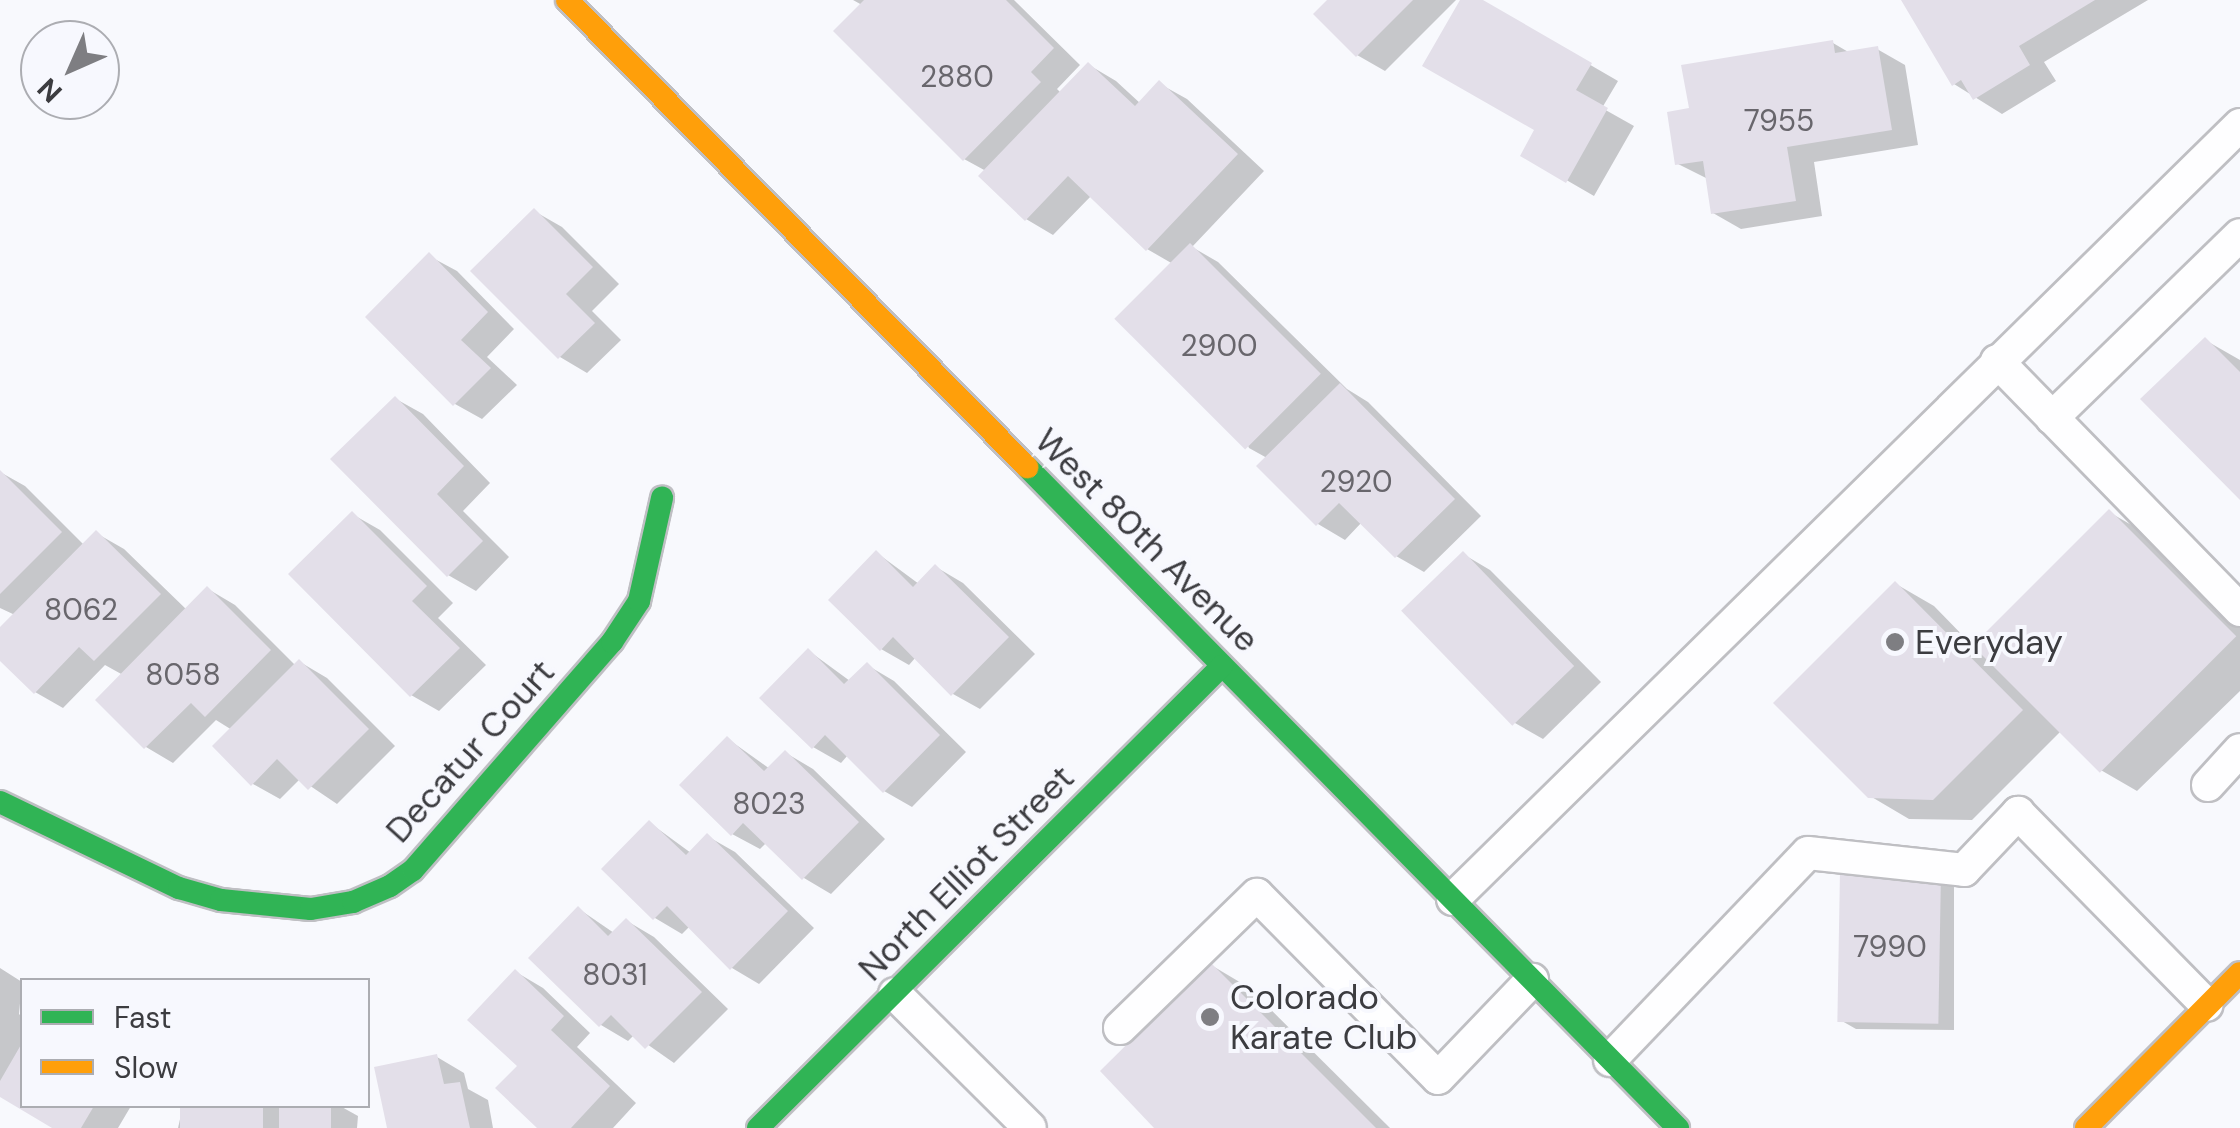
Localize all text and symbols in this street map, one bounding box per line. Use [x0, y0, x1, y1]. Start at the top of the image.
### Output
north arrow [20, 20, 120, 120]
house number: 2880 [920, 59, 994, 95]
text: N [30, 70, 70, 110]
house number: 7955 [1744, 103, 1814, 139]
house number: 2900 [1181, 328, 1257, 364]
street label: West 80th Avenue [1026, 419, 1268, 661]
house number: 2920 [1320, 464, 1392, 500]
house number: 8062 [44, 592, 118, 628]
place label: Everyday [1915, 621, 2063, 663]
marker: Everyday [1884, 631, 1906, 653]
street label: Decatur Court [377, 651, 563, 851]
house number: 8058 [145, 657, 221, 693]
street label: North Elliot Street [850, 757, 1082, 989]
house number: 8023 [732, 786, 806, 822]
house number: 7990 [1853, 929, 1927, 965]
house number: 8031 [582, 957, 648, 993]
place label: Colorado Karate Club [1230, 976, 1417, 1058]
legend [20, 978, 370, 1108]
text: Fast [114, 998, 172, 1037]
marker: Colorado Karate Club [1199, 1006, 1221, 1028]
text: Slow [114, 1048, 178, 1087]

